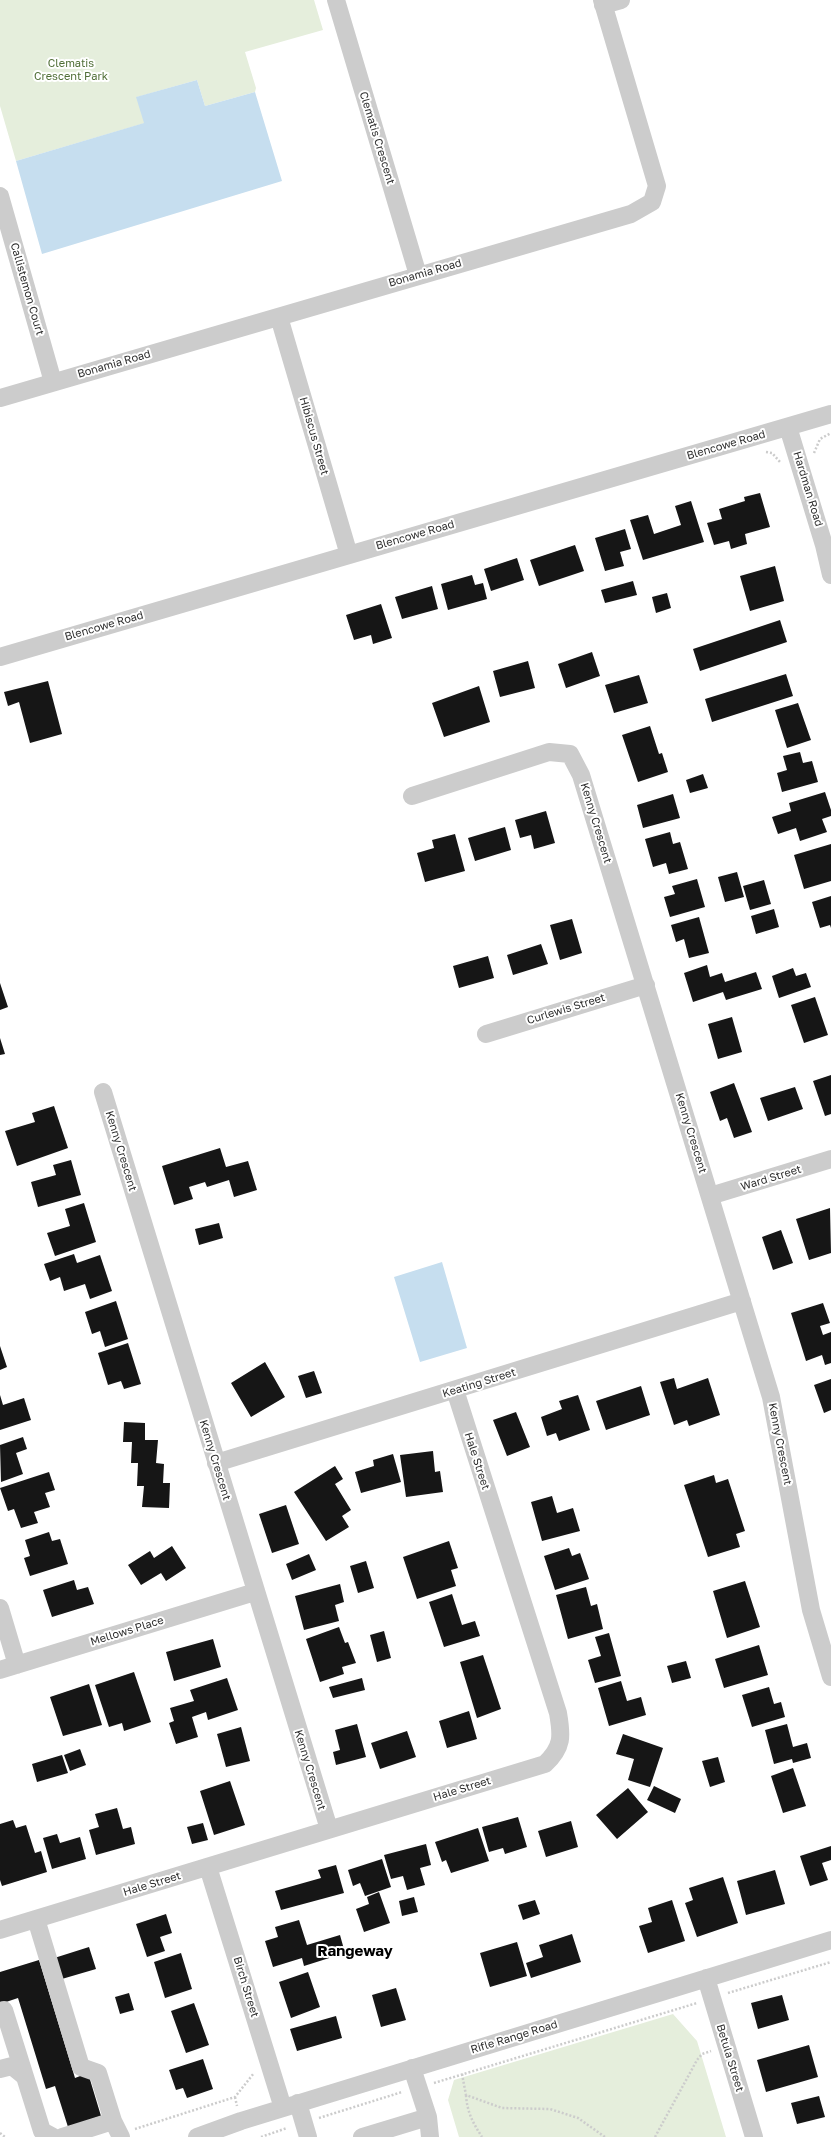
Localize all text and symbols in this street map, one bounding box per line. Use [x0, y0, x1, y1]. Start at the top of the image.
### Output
park label: Clematis Crescent Park [34, 57, 108, 83]
street label: Clematis Crescent [357, 90, 397, 186]
street label: Callistemon Court [7, 241, 47, 337]
street label: Bonamia Road [387, 256, 463, 290]
street label: Bonamia Road [76, 347, 152, 381]
street label: Hibiscus Street [297, 395, 331, 477]
street label: Blencowe Road [685, 427, 767, 463]
street label: Hardman Road [790, 450, 826, 528]
street label: Blencowe Road [374, 517, 456, 553]
street label: Blencowe Road [63, 608, 145, 644]
street label: Kenny Crescent [578, 781, 614, 865]
street label: Curlewis Street [525, 991, 607, 1027]
street label: Kenny Crescent [673, 1091, 709, 1175]
street label: Kenny Crescent [103, 1109, 139, 1193]
street label: Ward Street [739, 1163, 803, 1193]
street label: Keating Street [441, 1366, 517, 1400]
street label: Kenny Crescent [766, 1402, 794, 1486]
street label: Kenny Crescent [197, 1418, 233, 1502]
street label: Hale Street [462, 1431, 492, 1491]
street label: Mellows Place [89, 1614, 165, 1648]
street label: Kenny Crescent [292, 1728, 328, 1812]
street label: Hale Street [432, 1774, 492, 1804]
street label: Hale Street [122, 1869, 182, 1899]
district label: Rangeway [317, 1942, 393, 1960]
street label: Birch Street [231, 1955, 261, 2019]
street label: Rifle Range Road [469, 2018, 559, 2056]
street label: Betula Street [713, 2023, 747, 2093]

